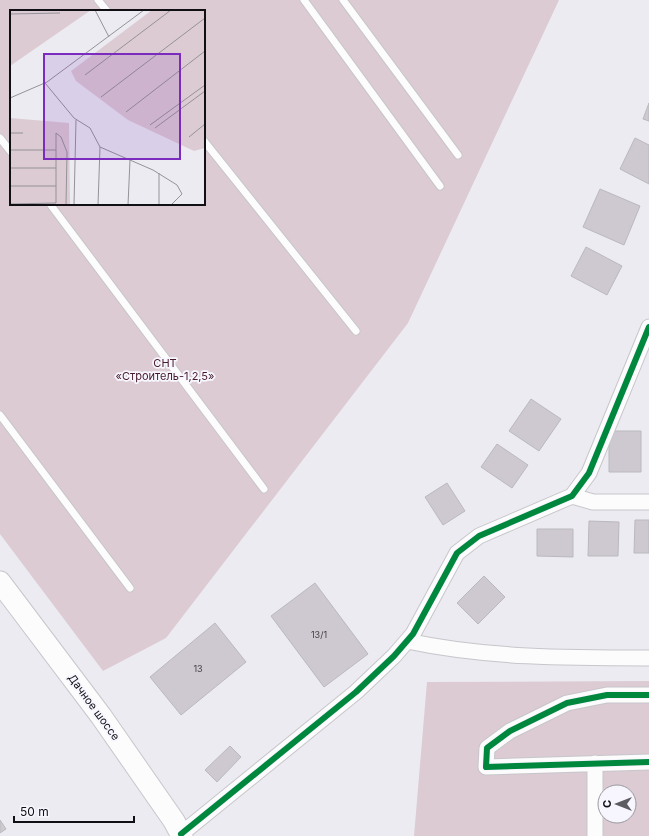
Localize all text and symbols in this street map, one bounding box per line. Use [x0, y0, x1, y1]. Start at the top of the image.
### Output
inset map [10, 10, 205, 205]
park label: СНТ «Строитель-1,2,5» [116, 356, 214, 383]
house number: 13/1 [311, 629, 327, 640]
house number: 13 [193, 663, 203, 674]
street label: Дачное шоссе [65, 671, 123, 743]
north arrow [597, 784, 637, 824]
scale bar [14, 798, 134, 824]
text: С [600, 800, 614, 808]
text: 50 m [20, 804, 49, 819]

